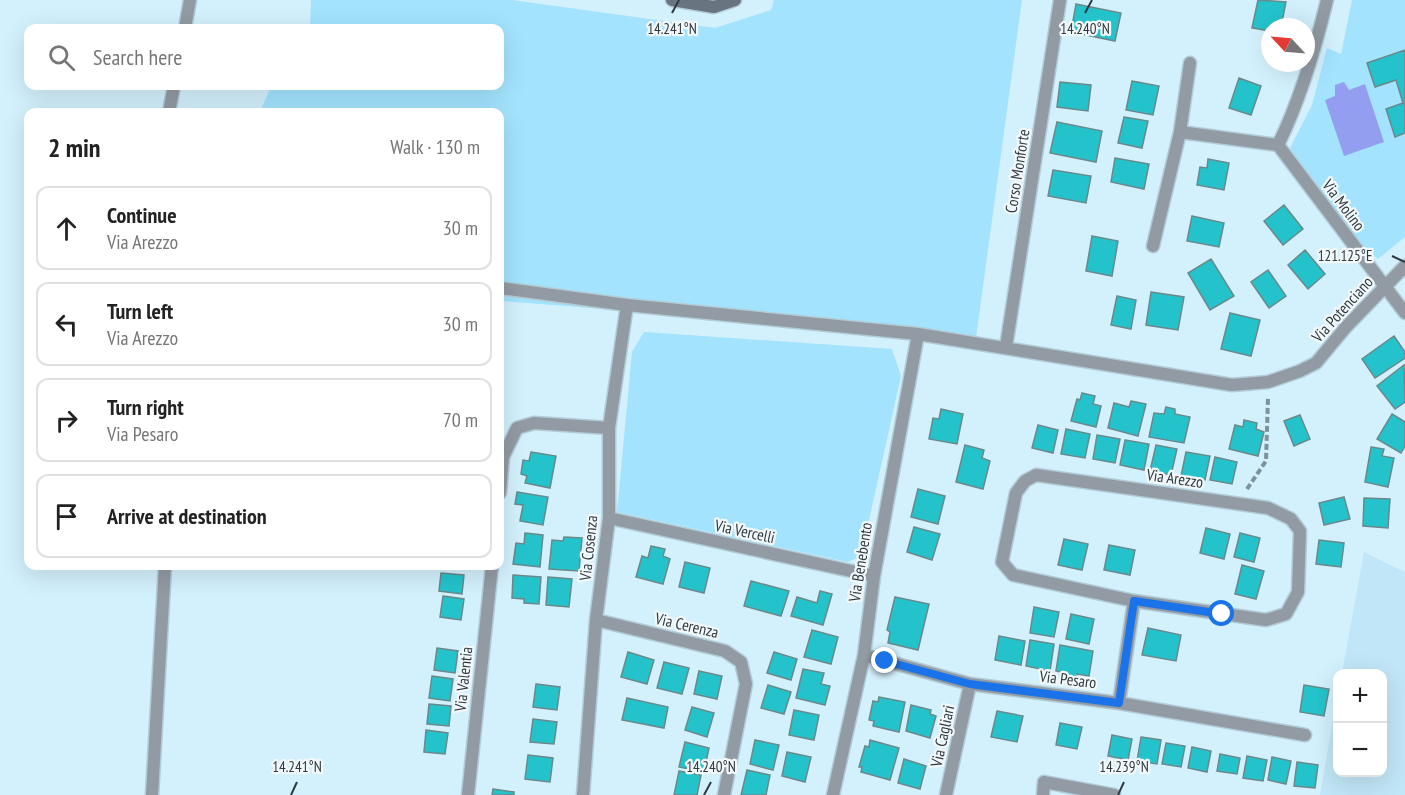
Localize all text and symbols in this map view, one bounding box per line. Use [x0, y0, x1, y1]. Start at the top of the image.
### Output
north arrow [1261, 18, 1315, 72]
text: 14.241°N [647, 19, 697, 38]
text: 14.240°N [1060, 19, 1110, 38]
search box [24, 24, 504, 90]
icon: search [45, 41, 78, 74]
text: Search here [93, 43, 182, 71]
street label: Corso Monforte [1001, 128, 1033, 214]
text: 2 min [48, 131, 101, 164]
text: Walk · 130 m [390, 134, 480, 160]
street label: Via Molino [1318, 175, 1370, 235]
text: Continue [107, 201, 177, 229]
icon: ahead [50, 212, 83, 245]
text: 30 m [443, 215, 478, 241]
text: Via Arezzo [107, 229, 178, 255]
text: 121.125°E [1318, 246, 1372, 265]
street label: Via Potenciano [1307, 272, 1377, 347]
text: Turn left [107, 297, 173, 325]
icon: left [50, 308, 83, 341]
text: 30 m [443, 311, 478, 337]
text: Via Arezzo [107, 325, 178, 351]
text: Turn right [107, 393, 184, 421]
icon: right [50, 404, 83, 437]
text: 70 m [443, 407, 478, 433]
text: Via Pesaro [107, 421, 178, 447]
street label: Via Arezzo [1144, 464, 1205, 492]
icon: arrive [50, 500, 83, 533]
text: Arrive at destination [107, 502, 267, 530]
street label: Via Cosenza [575, 514, 601, 583]
street label: Via Vercelli [712, 515, 777, 547]
street label: Via Benebento [844, 521, 876, 604]
route start [1208, 600, 1234, 626]
street label: Via Cerenza [652, 608, 721, 642]
street label: Via Valentia [450, 646, 476, 713]
route end [871, 647, 897, 673]
street label: Via Pesaro [1037, 665, 1098, 692]
map controls [1333, 669, 1387, 777]
button: + [1333, 669, 1387, 723]
street label: Via Cagliari [926, 703, 958, 770]
button: − [1333, 723, 1387, 777]
text: 14.241°N [272, 757, 322, 776]
text: 14.240°N [686, 757, 736, 776]
text: 14.239°N [1099, 757, 1149, 776]

